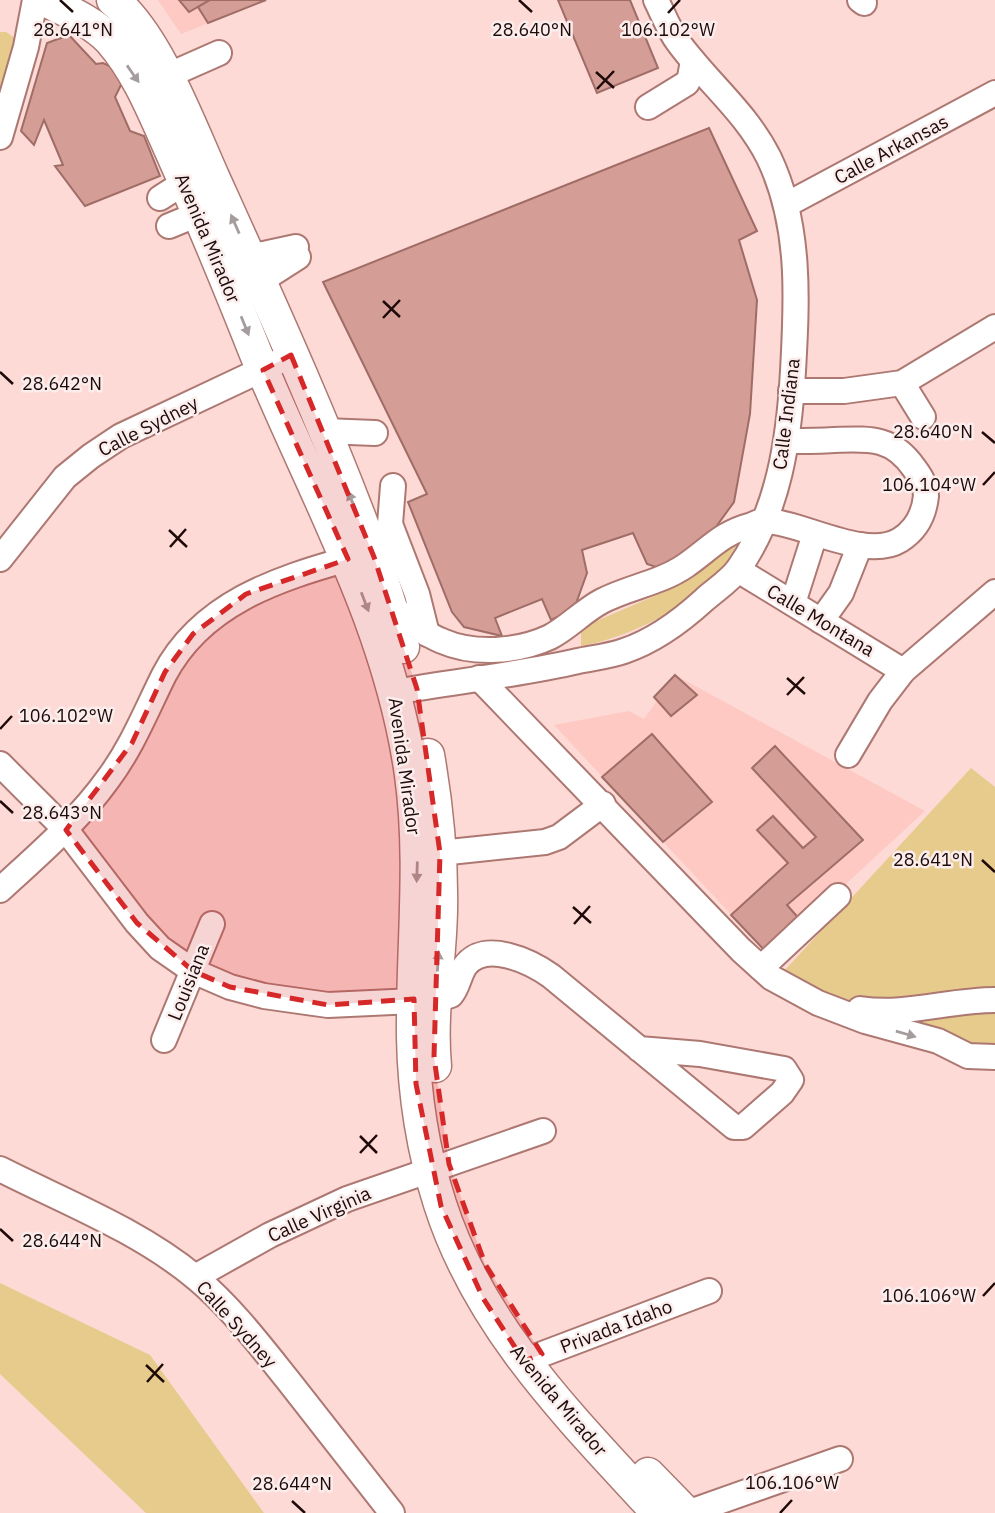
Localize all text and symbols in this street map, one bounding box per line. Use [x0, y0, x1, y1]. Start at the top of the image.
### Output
text: 28.641°N [33, 18, 113, 41]
text: 28.640°N [492, 18, 572, 41]
text: 106.102°W [621, 18, 715, 41]
one-way arrow [126, 65, 140, 83]
street label: Calle Arkansas [830, 109, 952, 189]
street label: Avenida Mirador [170, 170, 246, 306]
one-way arrow [229, 214, 240, 235]
one-way arrow [240, 316, 251, 337]
street label: Calle Indiana [767, 357, 805, 471]
text: 28.642°N [22, 372, 102, 395]
street label: Calle Sydney [94, 390, 203, 461]
text: 28.640°N [893, 420, 973, 443]
text: 106.104°W [882, 473, 976, 496]
one-way arrow [347, 491, 358, 512]
street label: Calle Montana [763, 578, 879, 662]
one-way arrow [359, 592, 370, 613]
street label: Avenida Mirador [383, 696, 427, 836]
text: 106.102°W [19, 704, 113, 727]
text: 28.643°N [22, 801, 102, 824]
text: 28.641°N [893, 848, 973, 871]
one-way arrow [411, 861, 423, 883]
street label: Louisiana [162, 940, 214, 1024]
one-way arrow [433, 950, 444, 972]
one-way arrow [895, 1029, 916, 1039]
street label: Calle Virginia [264, 1181, 374, 1247]
text: 28.644°N [22, 1229, 102, 1252]
street label: Calle Sydney [192, 1275, 283, 1373]
text: 106.106°W [882, 1284, 976, 1307]
street label: Privada Idaho [557, 1294, 675, 1358]
street label: Avenida Mirador [505, 1339, 613, 1461]
text: 106.106°W [745, 1471, 839, 1494]
text: 28.644°N [252, 1472, 332, 1495]

